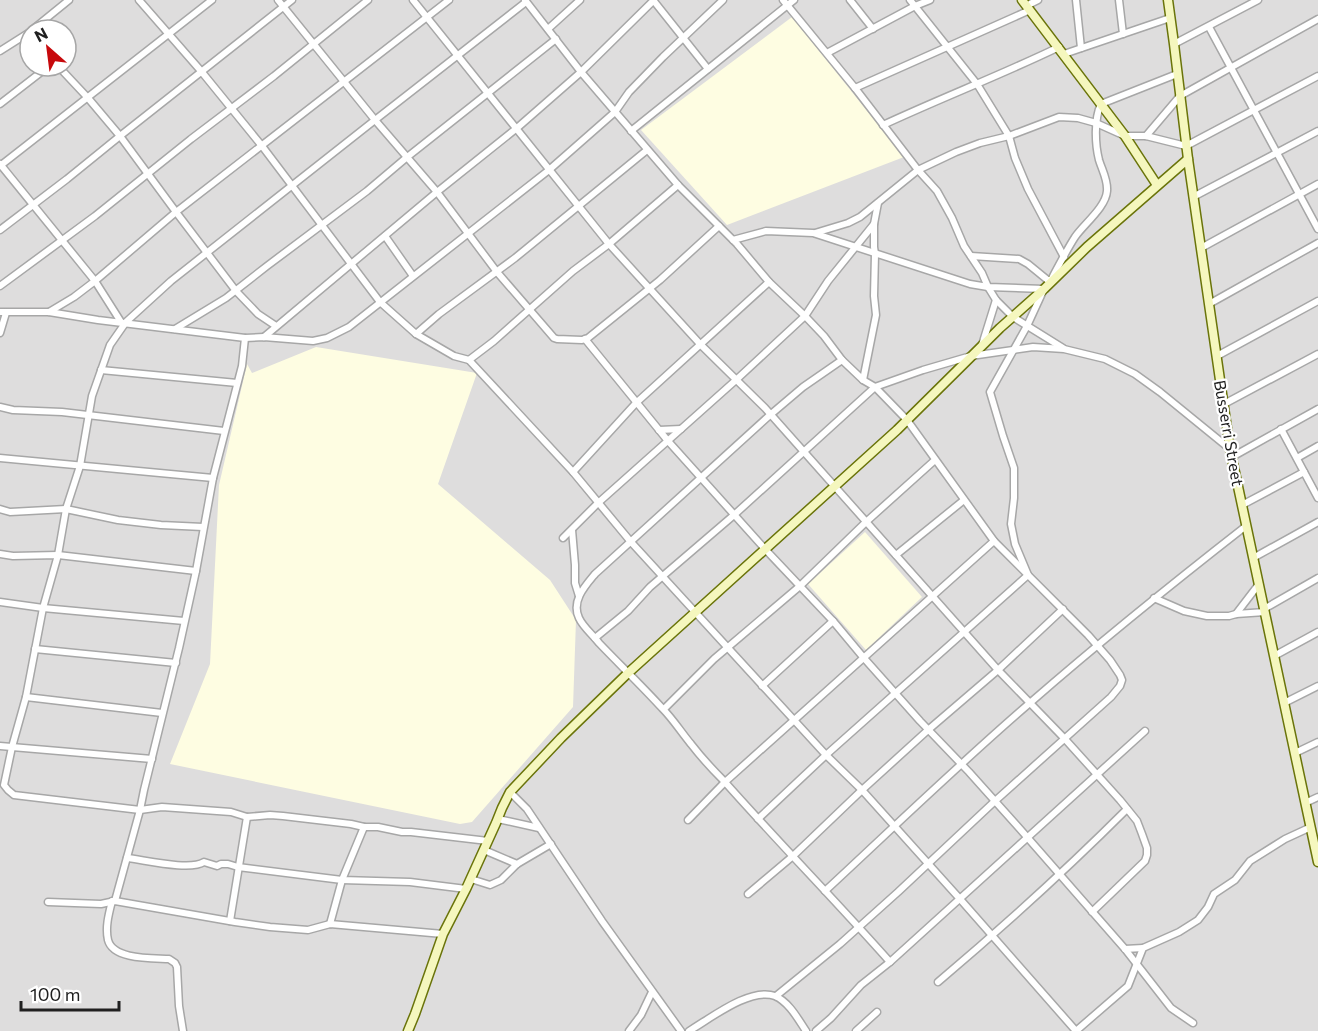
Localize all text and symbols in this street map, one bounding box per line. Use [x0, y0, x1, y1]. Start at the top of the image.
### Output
north arrow [18, 18, 78, 78]
text: N [31, 23, 50, 46]
street label: Busserri Street [1211, 378, 1248, 488]
scale bar [21, 974, 118, 1012]
text: 100 m [30, 983, 80, 1005]

